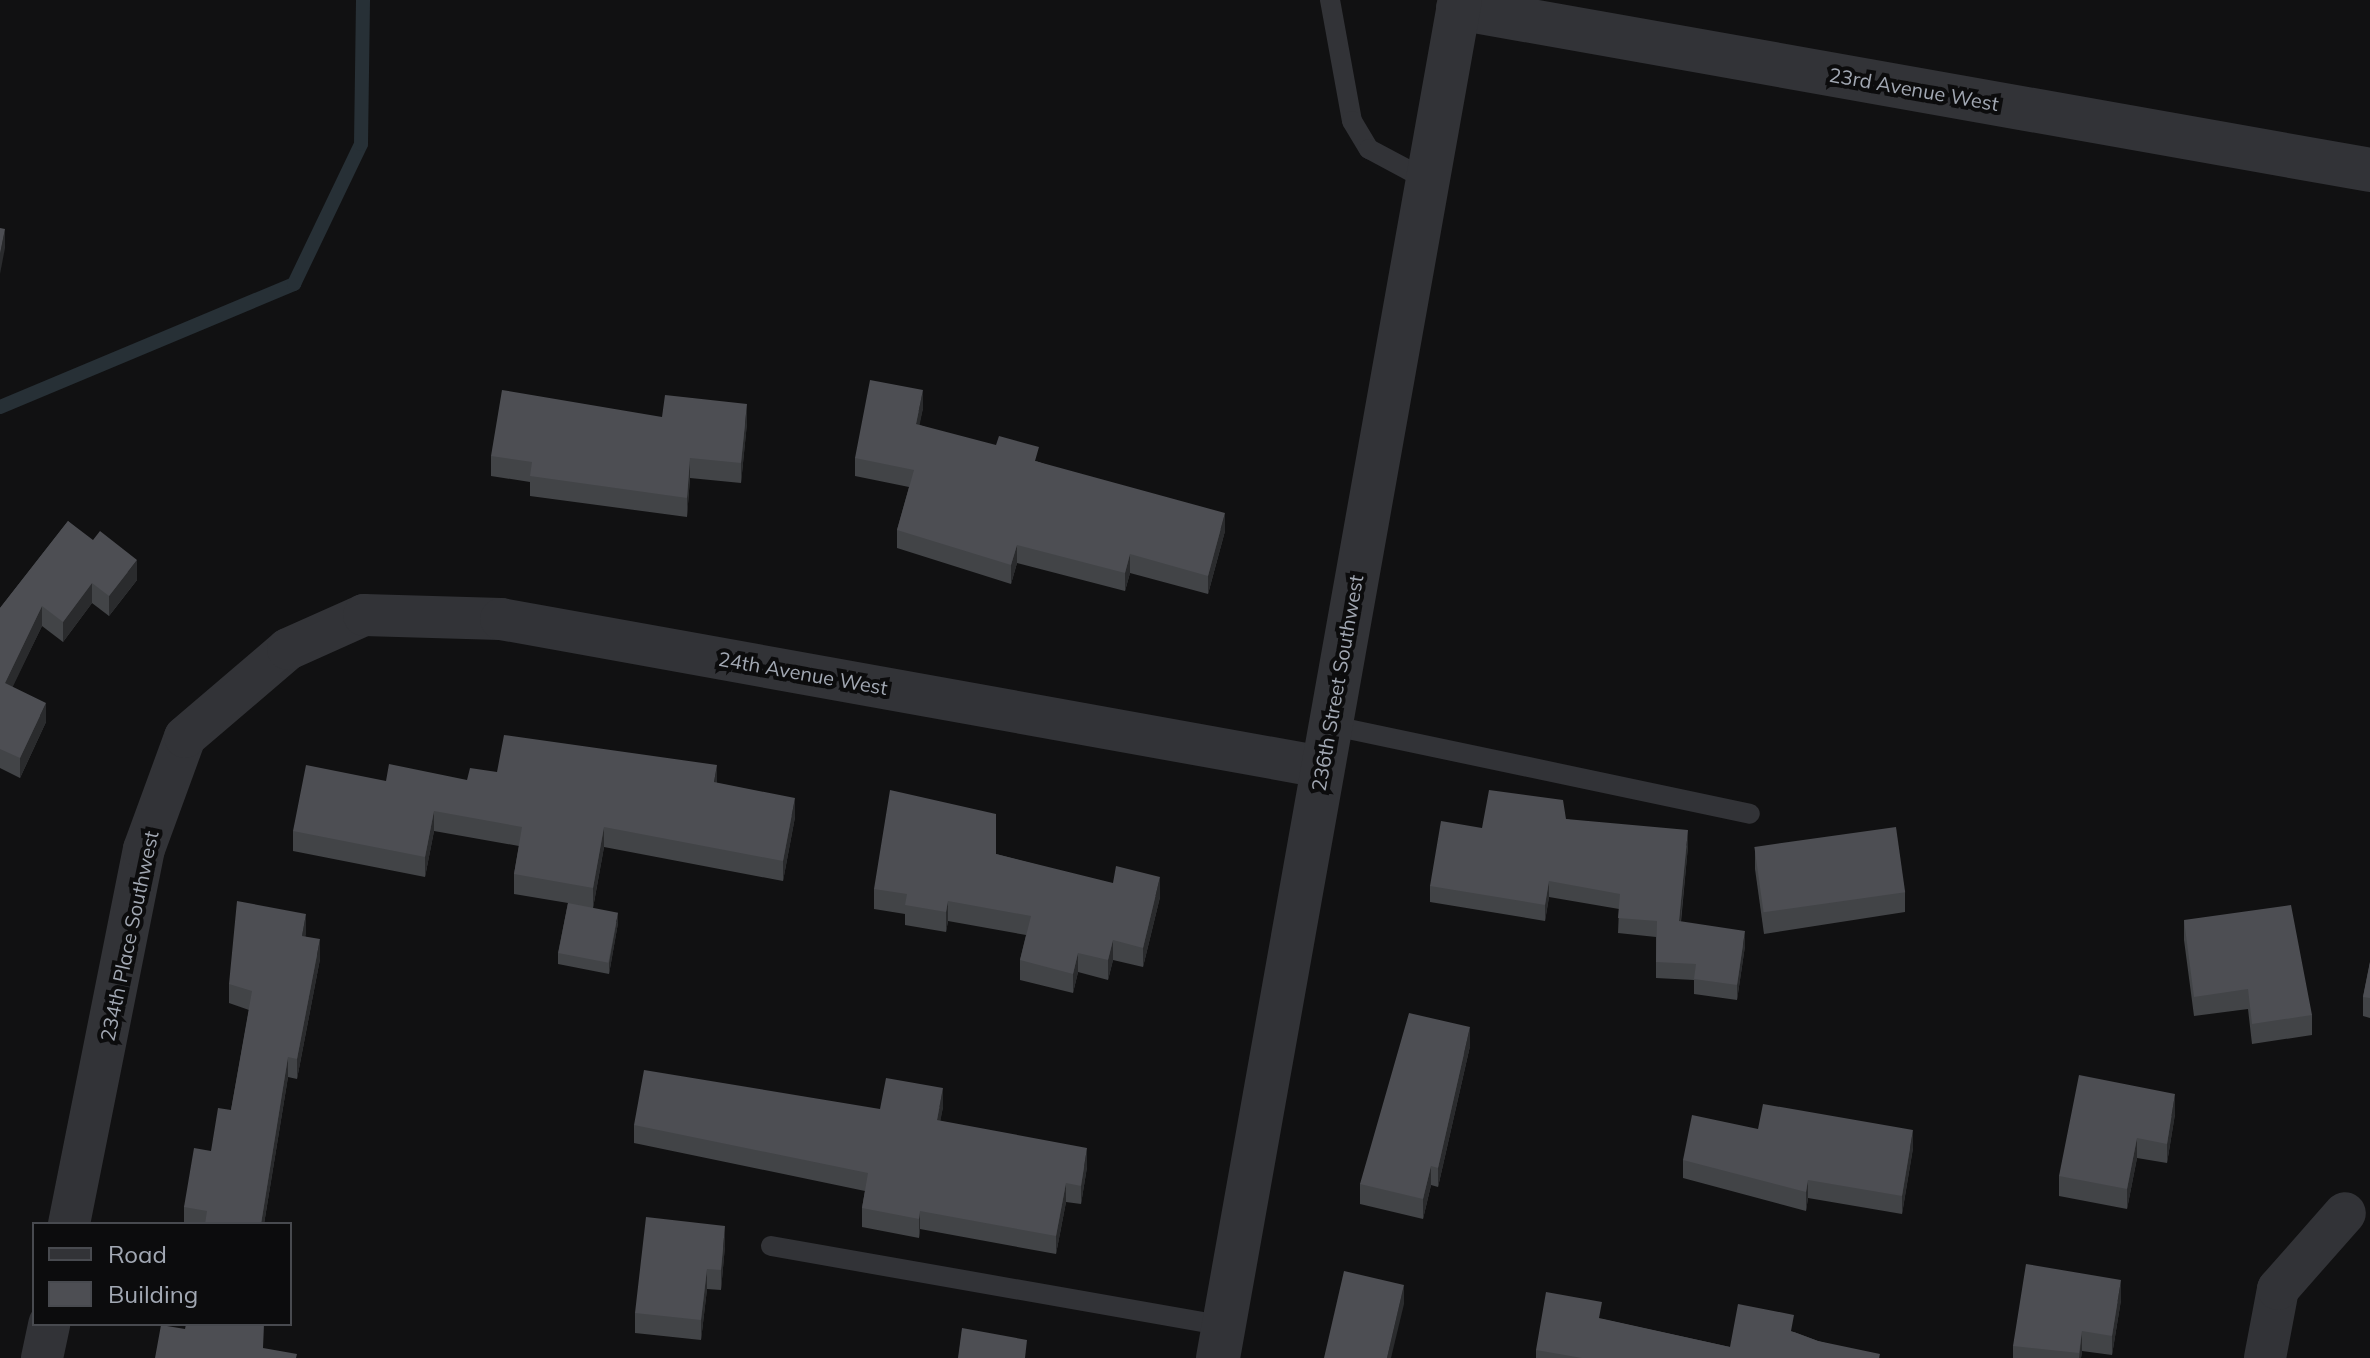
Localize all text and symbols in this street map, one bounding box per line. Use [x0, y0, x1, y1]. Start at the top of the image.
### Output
street label: 23rd Avenue West [1827, 62, 2001, 116]
street label: 236th Street Southwest [1306, 573, 1368, 793]
street label: 24th Avenue West [716, 646, 890, 700]
street label: 234th Place Southwest [95, 829, 163, 1043]
legend [32, 1222, 292, 1326]
text: Road [108, 1239, 167, 1269]
text: Building [108, 1279, 198, 1309]

